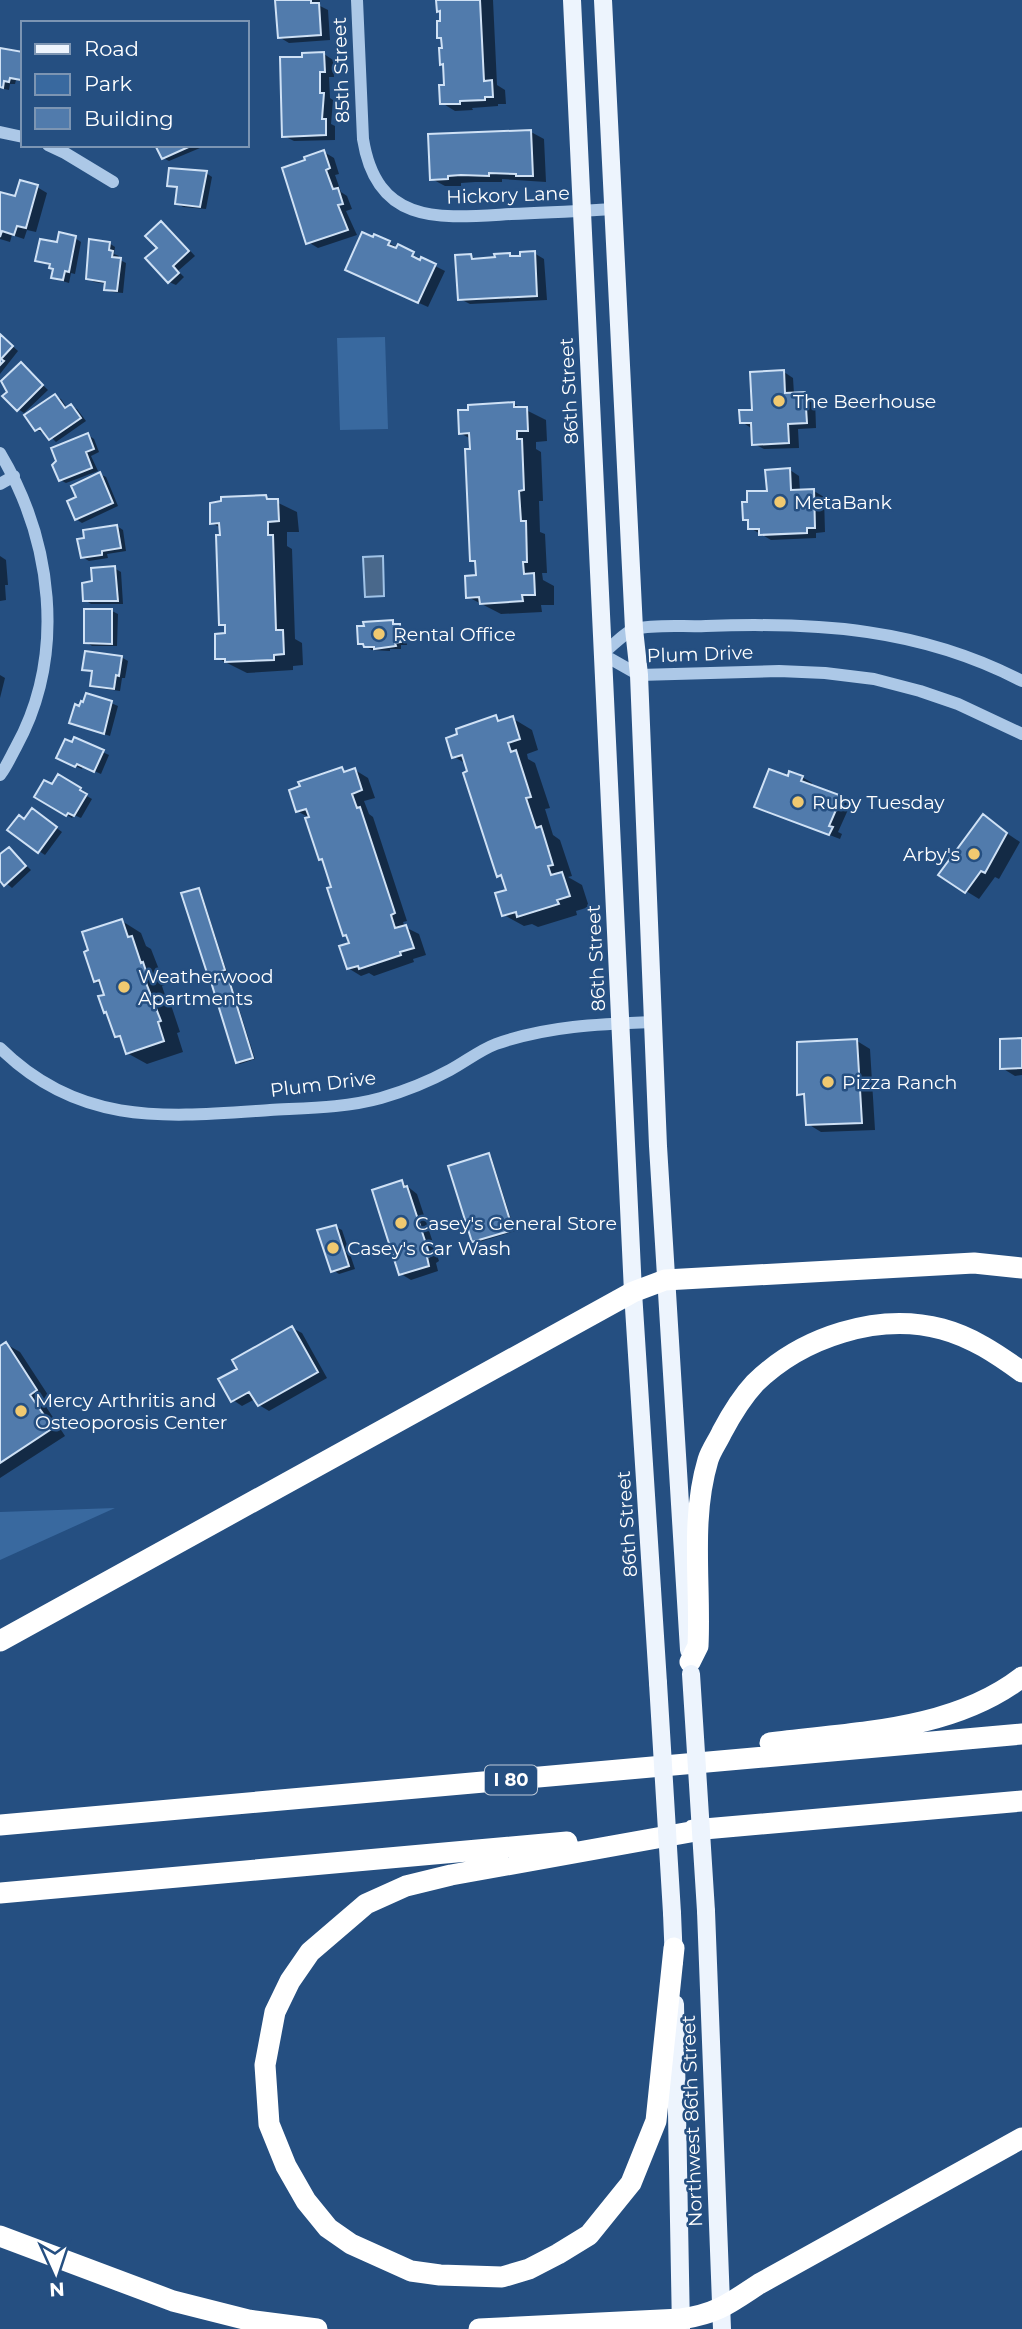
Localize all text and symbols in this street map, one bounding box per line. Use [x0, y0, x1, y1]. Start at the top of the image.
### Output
street label: 85th Street [328, 16, 354, 123]
legend [21, 21, 248, 147]
text: Road [84, 36, 139, 61]
text: Park [84, 71, 132, 96]
text: Building [84, 106, 174, 131]
street label: Hickory Lane [446, 181, 570, 209]
street label: 86th Street [555, 337, 583, 445]
place label: The Beerhouse [793, 390, 936, 413]
marker: The Beerhouse [771, 393, 787, 409]
place label: MetaBank [794, 491, 893, 514]
marker: MetaBank [772, 494, 788, 510]
place label: Rental Office [393, 623, 516, 646]
marker: Rental Office [371, 626, 387, 642]
street label: Plum Drive [646, 641, 754, 667]
place label: Ruby Tuesday [812, 791, 945, 814]
marker: Ruby Tuesday [790, 794, 806, 810]
place label: Arby's [903, 843, 960, 866]
marker: Arby's [966, 846, 982, 862]
street label: 86th Street [582, 904, 610, 1012]
place label: Weatherwood Apartments [138, 965, 274, 1010]
marker: Weatherwood Apartments [116, 979, 132, 995]
street label: Plum Drive [269, 1066, 377, 1102]
place label: Pizza Ranch [842, 1071, 957, 1094]
marker: Pizza Ranch [820, 1074, 836, 1090]
place label: Casey's General Store [415, 1212, 617, 1235]
marker: Casey's General Store [393, 1215, 409, 1231]
place label: Casey's Car Wash [347, 1237, 511, 1260]
marker: Casey's Car Wash [325, 1240, 341, 1256]
place label: Mercy Arthritis and Osteoporosis Center [35, 1389, 228, 1434]
marker: Mercy Arthritis and Osteoporosis Center [13, 1403, 29, 1419]
street label: 86th Street [612, 1470, 642, 1578]
road number: I 80 [485, 1765, 537, 1794]
street label: Northwest 86th Street [677, 2014, 707, 2227]
north arrow [21, 2238, 91, 2308]
text: N [49, 2278, 65, 2301]

